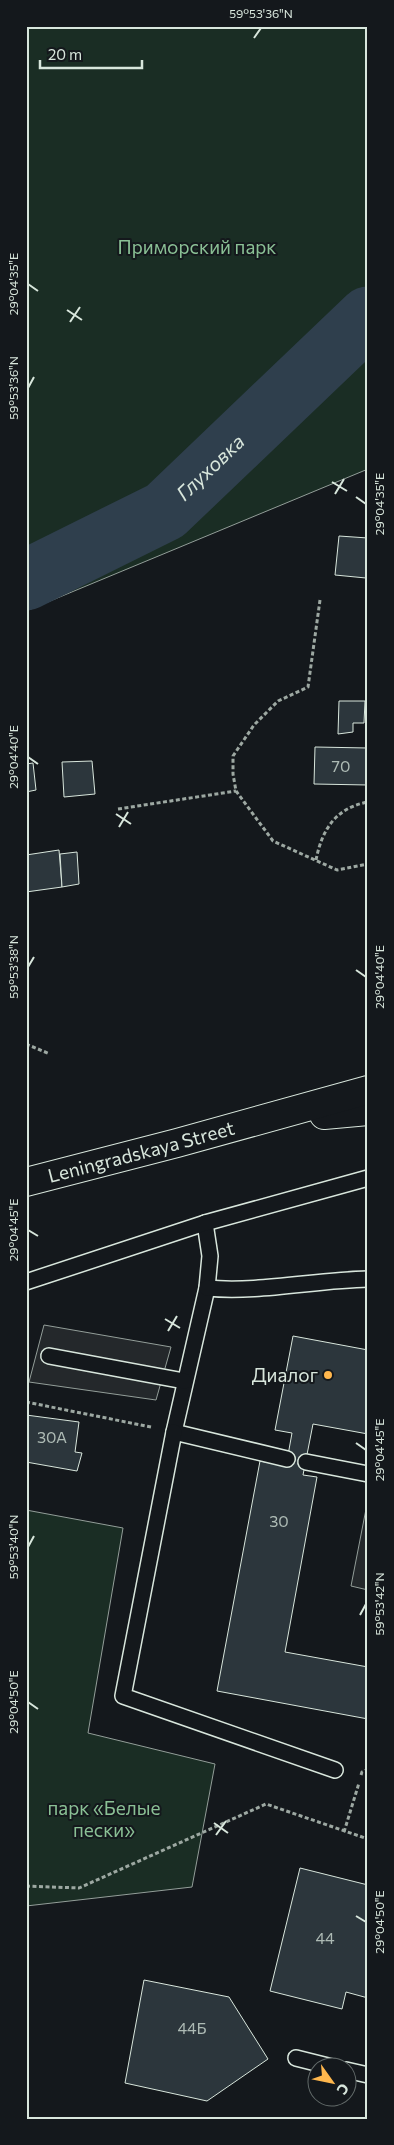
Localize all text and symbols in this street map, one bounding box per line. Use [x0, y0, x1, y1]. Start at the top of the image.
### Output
text: 59°53'36"N [229, 6, 293, 20]
scale bar [40, 38, 142, 70]
text: 20 m [48, 45, 82, 63]
park label: Приморский парк [117, 235, 277, 258]
text: 29°04'35"E [6, 253, 20, 315]
text: 59°53'36"N [6, 356, 20, 420]
water label: Глуховка [171, 429, 249, 505]
text: 29°04'35"E [372, 473, 386, 535]
text: 29°04'40"E [6, 725, 20, 789]
house number: 70 [332, 756, 350, 775]
text: 59°53'38"N [6, 935, 20, 999]
text: 29°04'40"E [372, 945, 386, 1009]
street label: Leningradskaya Street [45, 1116, 237, 1187]
text: 29°04'45"E [6, 1199, 20, 1261]
place label: Диалог [252, 1363, 318, 1386]
marker: Диалог [322, 1369, 334, 1381]
text: 29°04'45"E [372, 1419, 386, 1481]
house number: 30А [37, 1427, 67, 1446]
house number: 30 [269, 1511, 289, 1530]
text: 59°53'40"N [6, 1515, 20, 1579]
text: 59°53'42"N [372, 1572, 386, 1636]
text: 29°04'50"E [6, 1670, 20, 1734]
park label: парк «Белые пески» [47, 1796, 161, 1841]
text: 29°04'50"E [372, 1890, 386, 1954]
house number: 44 [315, 1928, 335, 1947]
house number: 44Б [177, 2018, 207, 2037]
north arrow [306, 2058, 356, 2108]
text: С [334, 2081, 353, 2098]

